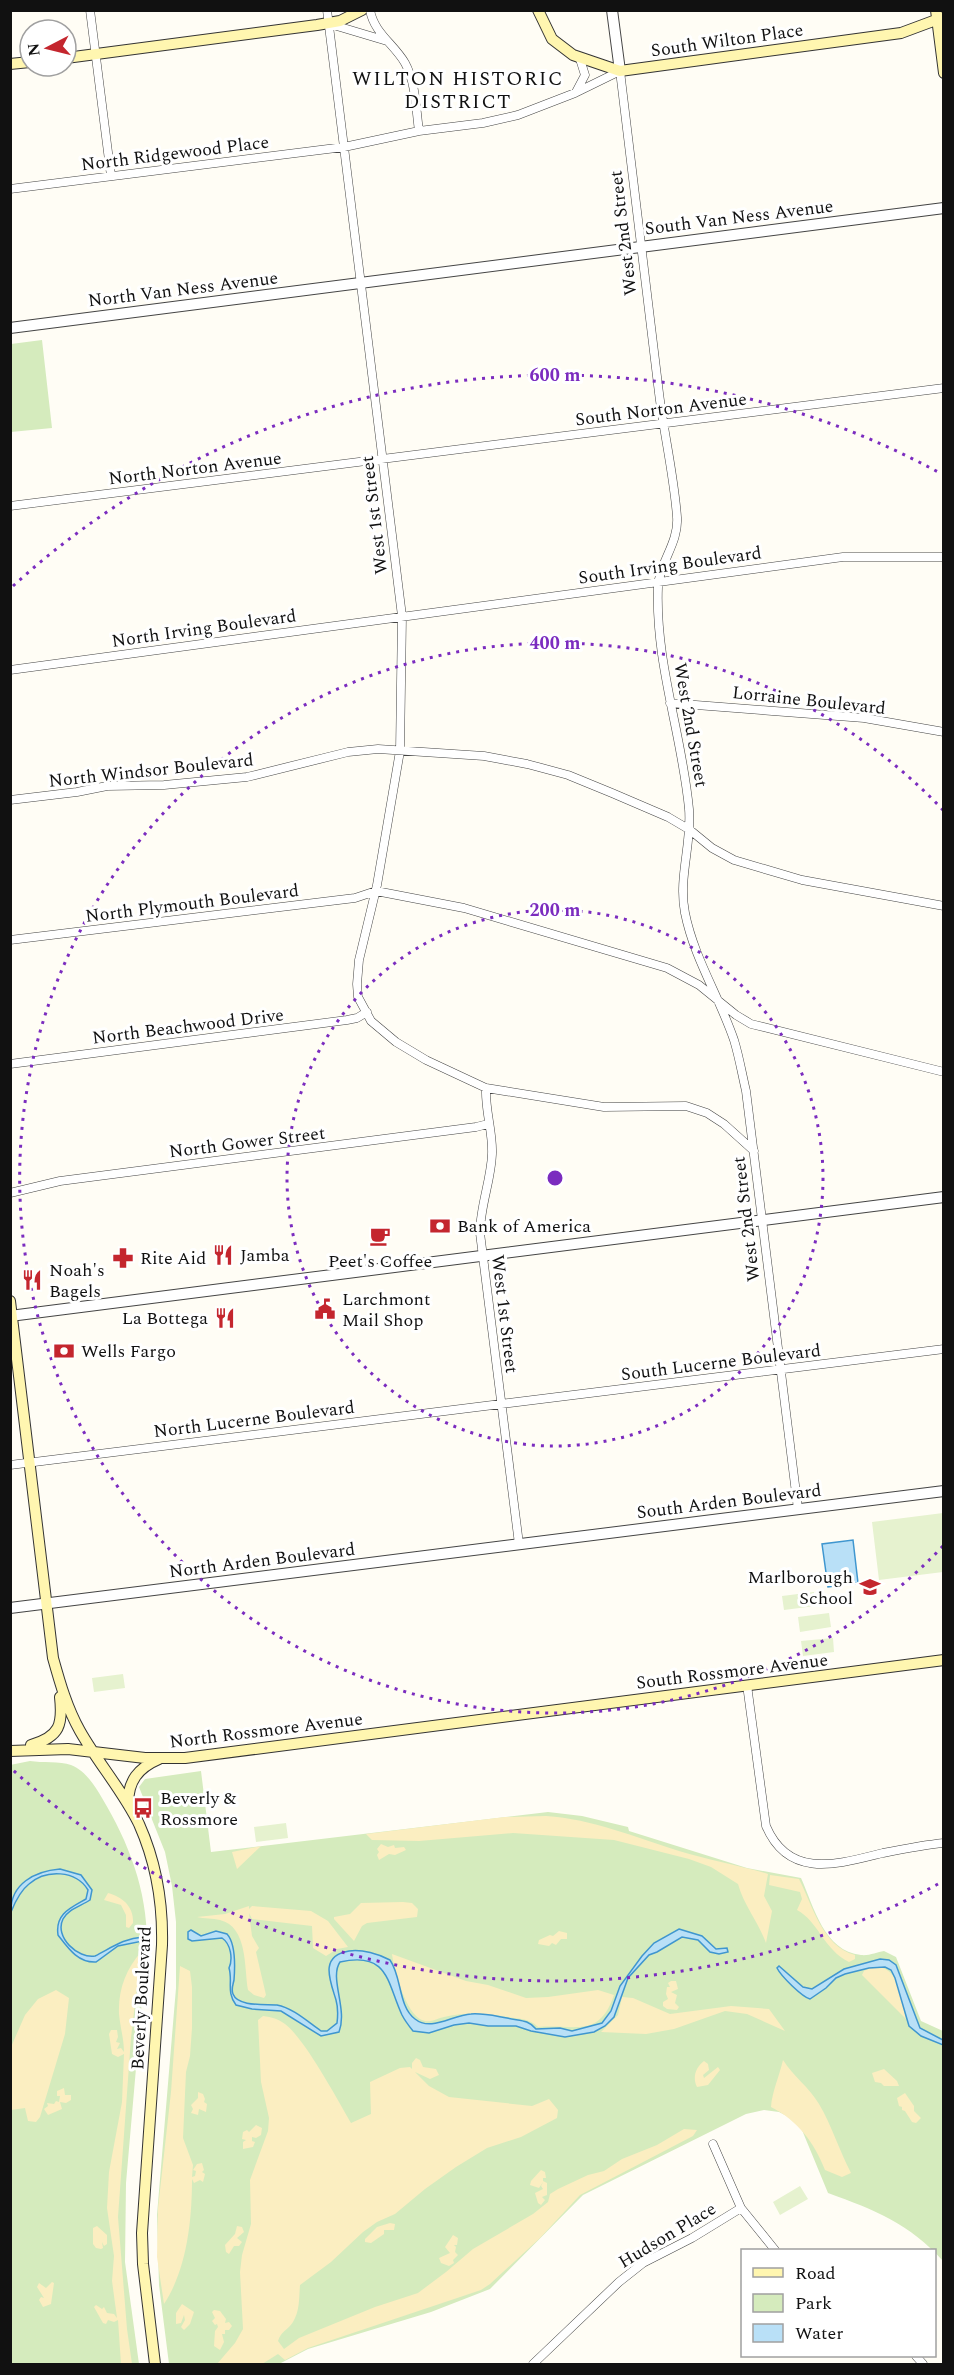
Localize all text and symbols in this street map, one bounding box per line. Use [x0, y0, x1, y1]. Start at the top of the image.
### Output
street label: South Wilton Place [649, 16, 805, 65]
north arrow [18, 18, 78, 78]
text: N [21, 42, 47, 58]
district label: WILTON HISTORIC DISTRICT [352, 64, 564, 117]
street label: North Ridgewood Place [80, 129, 271, 178]
street label: West 2nd Street [602, 169, 645, 297]
street label: South Van Ness Avenue [643, 193, 835, 242]
street label: North Van Ness Avenue [87, 264, 280, 315]
text: 600 m [529, 362, 581, 389]
street label: South Norton Avenue [574, 386, 748, 433]
street label: North Norton Avenue [107, 444, 283, 493]
street label: West 1st Street [354, 454, 395, 576]
street label: South Irving Boulevard [577, 539, 763, 592]
street label: North Irving Boulevard [110, 602, 298, 655]
text: 400 m [529, 630, 581, 657]
street label: West 2nd Street [666, 661, 715, 789]
street label: Lorraine Boulevard [731, 679, 887, 722]
street label: North Windsor Boulevard [47, 746, 255, 795]
street label: North Plymouth Boulevard [84, 877, 300, 930]
text: 200 m [529, 897, 581, 924]
street label: North Beachwood Drive [91, 1001, 285, 1052]
street label: North Gower Street [167, 1120, 327, 1165]
street label: West 2nd Street [725, 1155, 768, 1283]
centre of rings [545, 1168, 565, 1188]
place label: Bank of America [457, 1213, 591, 1240]
bank icon: Bank of America [428, 1214, 452, 1238]
cafe icon: Peet's Coffee [368, 1224, 392, 1248]
place label: Jamba [240, 1242, 290, 1269]
restaurant icon: Jamba [211, 1243, 235, 1267]
place label: Rite Aid [140, 1245, 206, 1272]
pharmacy icon: Rite Aid [111, 1246, 135, 1270]
place label: Peet's Coffee [328, 1248, 432, 1275]
street label: West 1st Street [484, 1253, 525, 1375]
place label: Noah's Bagels [49, 1257, 105, 1305]
restaurant icon: Noah's Bagels [20, 1268, 44, 1292]
place label: Larchmont Mail Shop [342, 1286, 430, 1334]
public building icon: Larchmont Mail Shop [313, 1297, 337, 1321]
place label: La Bottega [122, 1305, 208, 1332]
restaurant icon: La Bottega [213, 1306, 237, 1330]
street label: South Lucerne Boulevard [620, 1337, 823, 1388]
place label: Wells Fargo [81, 1338, 176, 1365]
bank icon: Wells Fargo [52, 1339, 76, 1363]
street label: North Lucerne Boulevard [152, 1394, 356, 1445]
street label: South Arden Boulevard [635, 1477, 823, 1526]
street label: North Arden Boulevard [167, 1536, 357, 1585]
place label: Marlborough School [748, 1564, 853, 1612]
school or university icon: Marlborough School [858, 1575, 882, 1599]
street label: South Rossmore Avenue [635, 1646, 830, 1697]
street label: North Rossmore Avenue [168, 1705, 364, 1756]
place label: Beverly & Rossmore [160, 1785, 238, 1833]
bus stop icon: Beverly & Rossmore [131, 1796, 155, 1820]
street label: Beverly Boulevard [124, 1925, 159, 2071]
street label: Hudson Place [613, 2195, 721, 2275]
legend [741, 2249, 936, 2357]
text: Road [795, 2260, 836, 2287]
text: Park [795, 2290, 832, 2317]
text: Water [795, 2320, 843, 2347]

